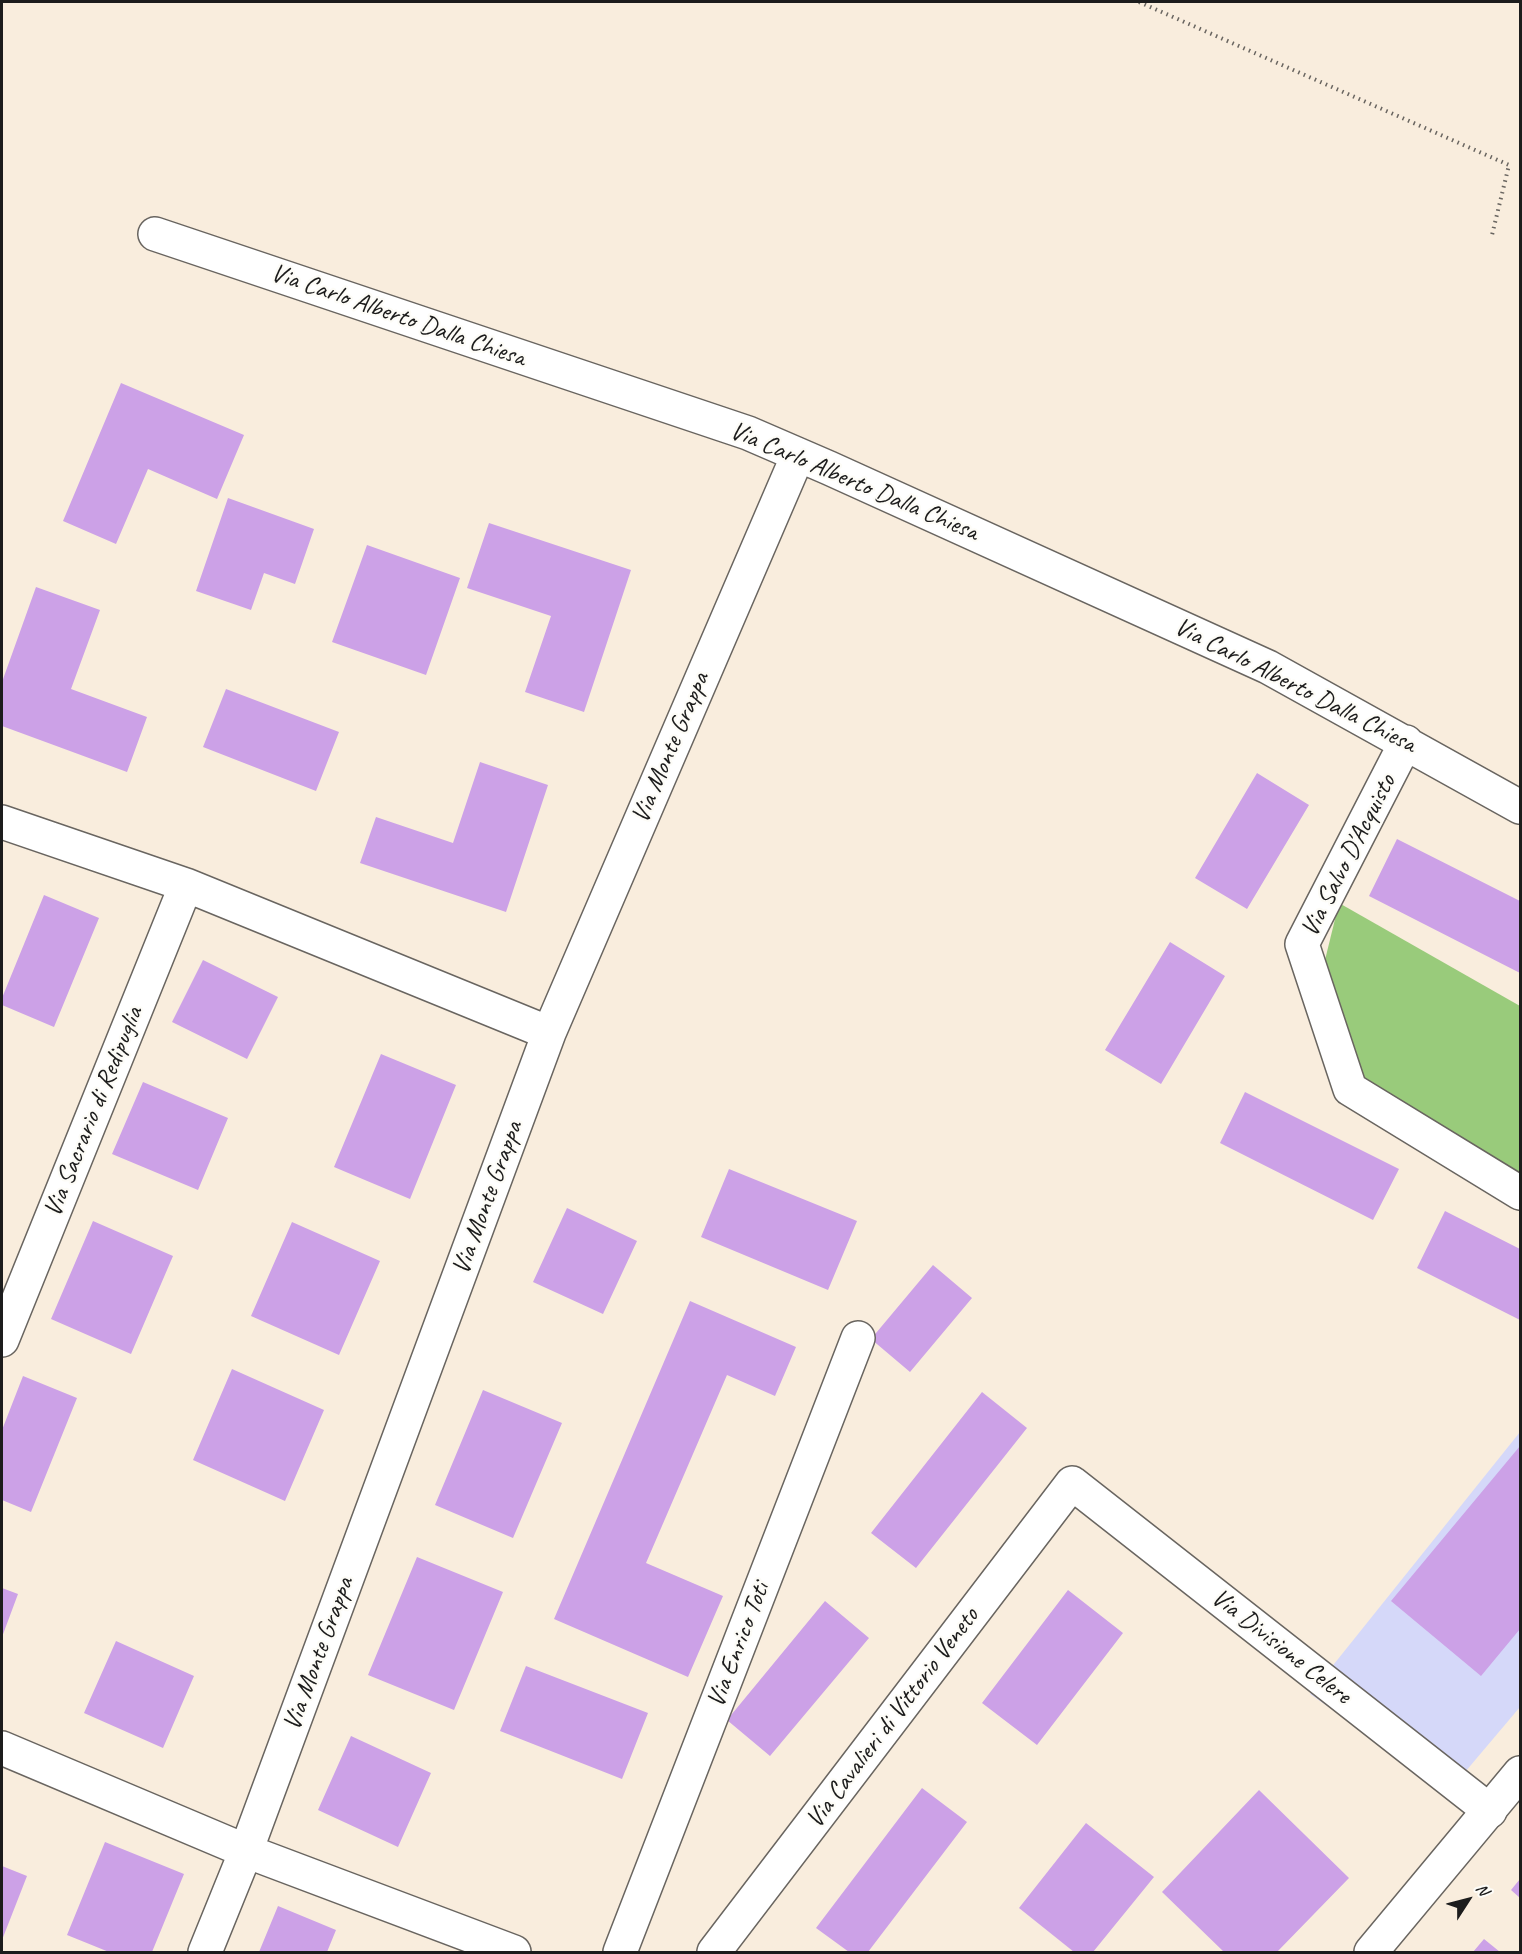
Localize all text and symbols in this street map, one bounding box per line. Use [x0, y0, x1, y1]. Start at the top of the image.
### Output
street label: Via Carlo Alberto Dalla Chiesa [267, 258, 529, 374]
street label: Via Carlo Alberto Dalla Chiesa [725, 415, 983, 549]
street label: Via Carlo Alberto Dalla Chiesa [1169, 612, 1421, 760]
street label: Via Monte Grappa [625, 668, 717, 828]
street label: Via Salvo D'Acquisto [1295, 770, 1403, 942]
street label: Via Sacrario di Redipuglia [38, 1002, 150, 1222]
street label: Via Monte Grappa [446, 1117, 530, 1279]
street label: Via Monte Grappa [277, 1573, 361, 1735]
street label: Via Enrico Toti [701, 1578, 777, 1712]
street label: Via Divisione Celere [1205, 1583, 1357, 1711]
street label: Via Cavalieri di Vittorio Veneto [800, 1602, 986, 1834]
north arrow [1438, 1870, 1498, 1930]
text: N [1472, 1880, 1494, 1899]

